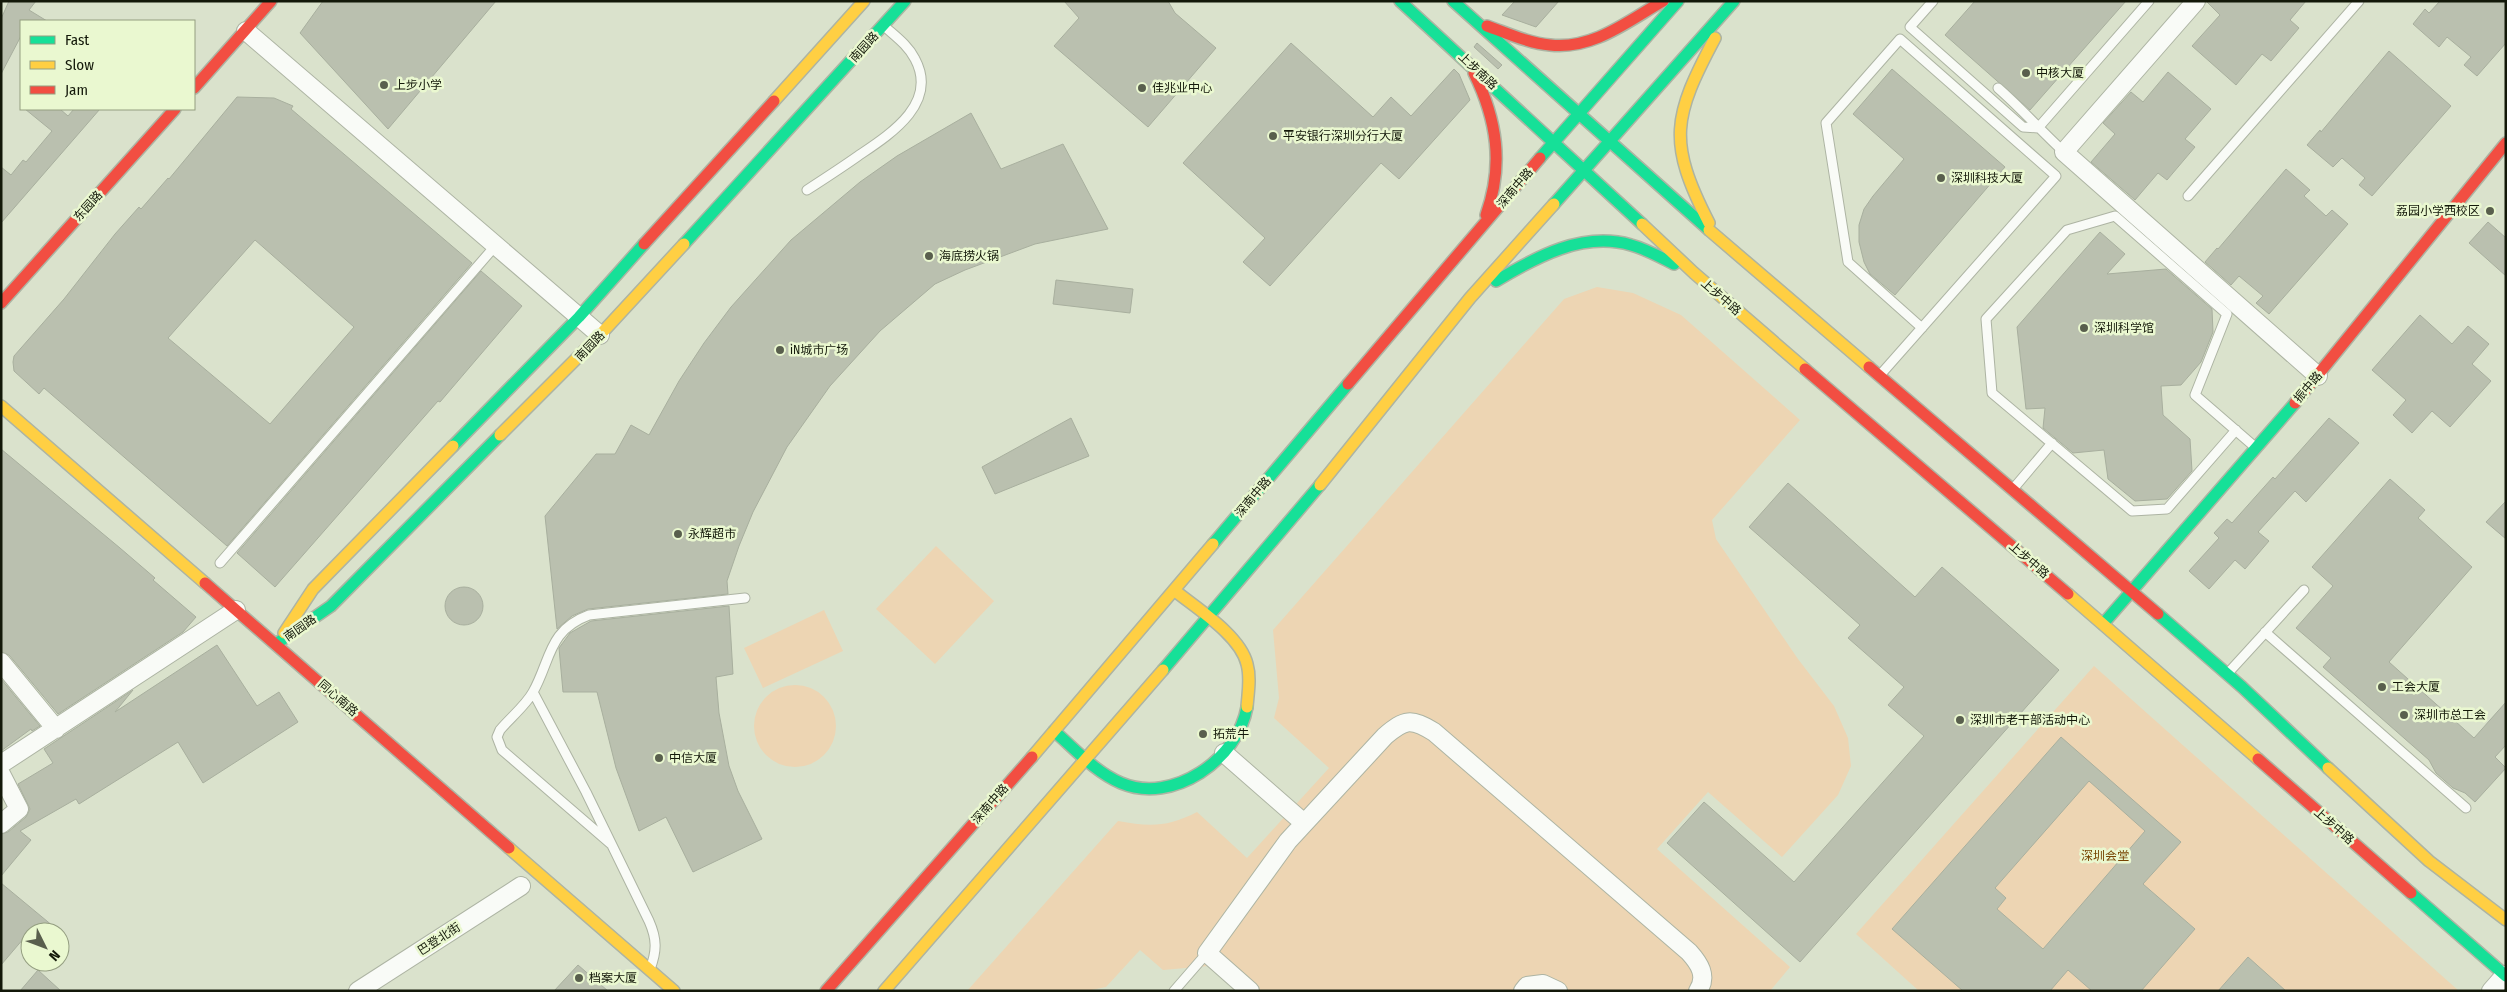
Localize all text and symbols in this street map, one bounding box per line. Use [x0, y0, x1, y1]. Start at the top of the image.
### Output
legend [20, 20, 195, 110]
street label: 南园路 [847, 29, 881, 65]
text: Fast [65, 31, 89, 49]
street label: 上步南路 [1456, 50, 1500, 92]
text: Slow [65, 56, 94, 74]
place label: 中核大厦 [2036, 66, 2084, 80]
marker: 中核大厦 [2020, 67, 2032, 79]
place label: 上步小学 [394, 78, 442, 92]
marker: 上步小学 [378, 79, 390, 91]
text: Jam [65, 81, 88, 99]
place label: 佳兆业中心 [1152, 81, 1212, 95]
marker: 佳兆业中心 [1136, 82, 1148, 94]
place label: 平安银行深圳分行大厦 [1283, 129, 1403, 143]
marker: 平安银行深圳分行大厦 [1267, 130, 1279, 142]
street label: 深南中路 [1494, 165, 1536, 211]
place label: 深圳科技大厦 [1951, 171, 2023, 185]
marker: 深圳科技大厦 [1935, 172, 1947, 184]
street label: 东园路 [71, 188, 105, 224]
place label: 荔园小学西校区 [2396, 204, 2480, 218]
marker: 荔园小学西校区 [2484, 205, 2496, 217]
place label: 海底捞火锅 [939, 249, 999, 263]
marker: 海底捞火锅 [923, 250, 935, 262]
street label: 上步中路 [1698, 276, 1744, 318]
place label: 深圳科学馆 [2094, 321, 2154, 335]
marker: 深圳科学馆 [2078, 322, 2090, 334]
street label: 南园路 [572, 328, 608, 364]
place label: iN城市广场 [790, 343, 848, 357]
marker: iN城市广场 [774, 344, 786, 356]
street label: 振中路 [2291, 369, 2325, 405]
street label: 深南中路 [1232, 474, 1274, 520]
place label: 永辉超市 [688, 527, 736, 541]
marker: 永辉超市 [672, 528, 684, 540]
street label: 上步中路 [2006, 539, 2052, 581]
street label: 南园路 [281, 612, 319, 644]
street label: 同心南路 [315, 677, 361, 719]
place label: 工会大厦 [2392, 680, 2440, 694]
marker: 工会大厦 [2376, 681, 2388, 693]
place label: 深圳市总工会 [2414, 708, 2486, 722]
marker: 深圳市总工会 [2398, 709, 2410, 721]
place label: 深圳市老干部活动中心 [1970, 713, 2090, 727]
marker: 深圳市老干部活动中心 [1954, 714, 1966, 726]
place label: 拓荒牛 [1213, 727, 1249, 741]
marker: 拓荒牛 [1197, 728, 1209, 740]
place label: 中信大厦 [669, 751, 717, 765]
marker: 中信大厦 [653, 752, 665, 764]
street label: 深南中路 [969, 781, 1011, 827]
street label: 上步中路 [2311, 805, 2357, 847]
park label: 深圳会堂 [2081, 849, 2129, 863]
street label: 巴登北街 [415, 920, 463, 958]
north arrow [20, 922, 70, 972]
text: N [45, 947, 63, 964]
place label: 档案大厦 [589, 971, 637, 985]
marker: 档案大厦 [573, 972, 585, 984]

